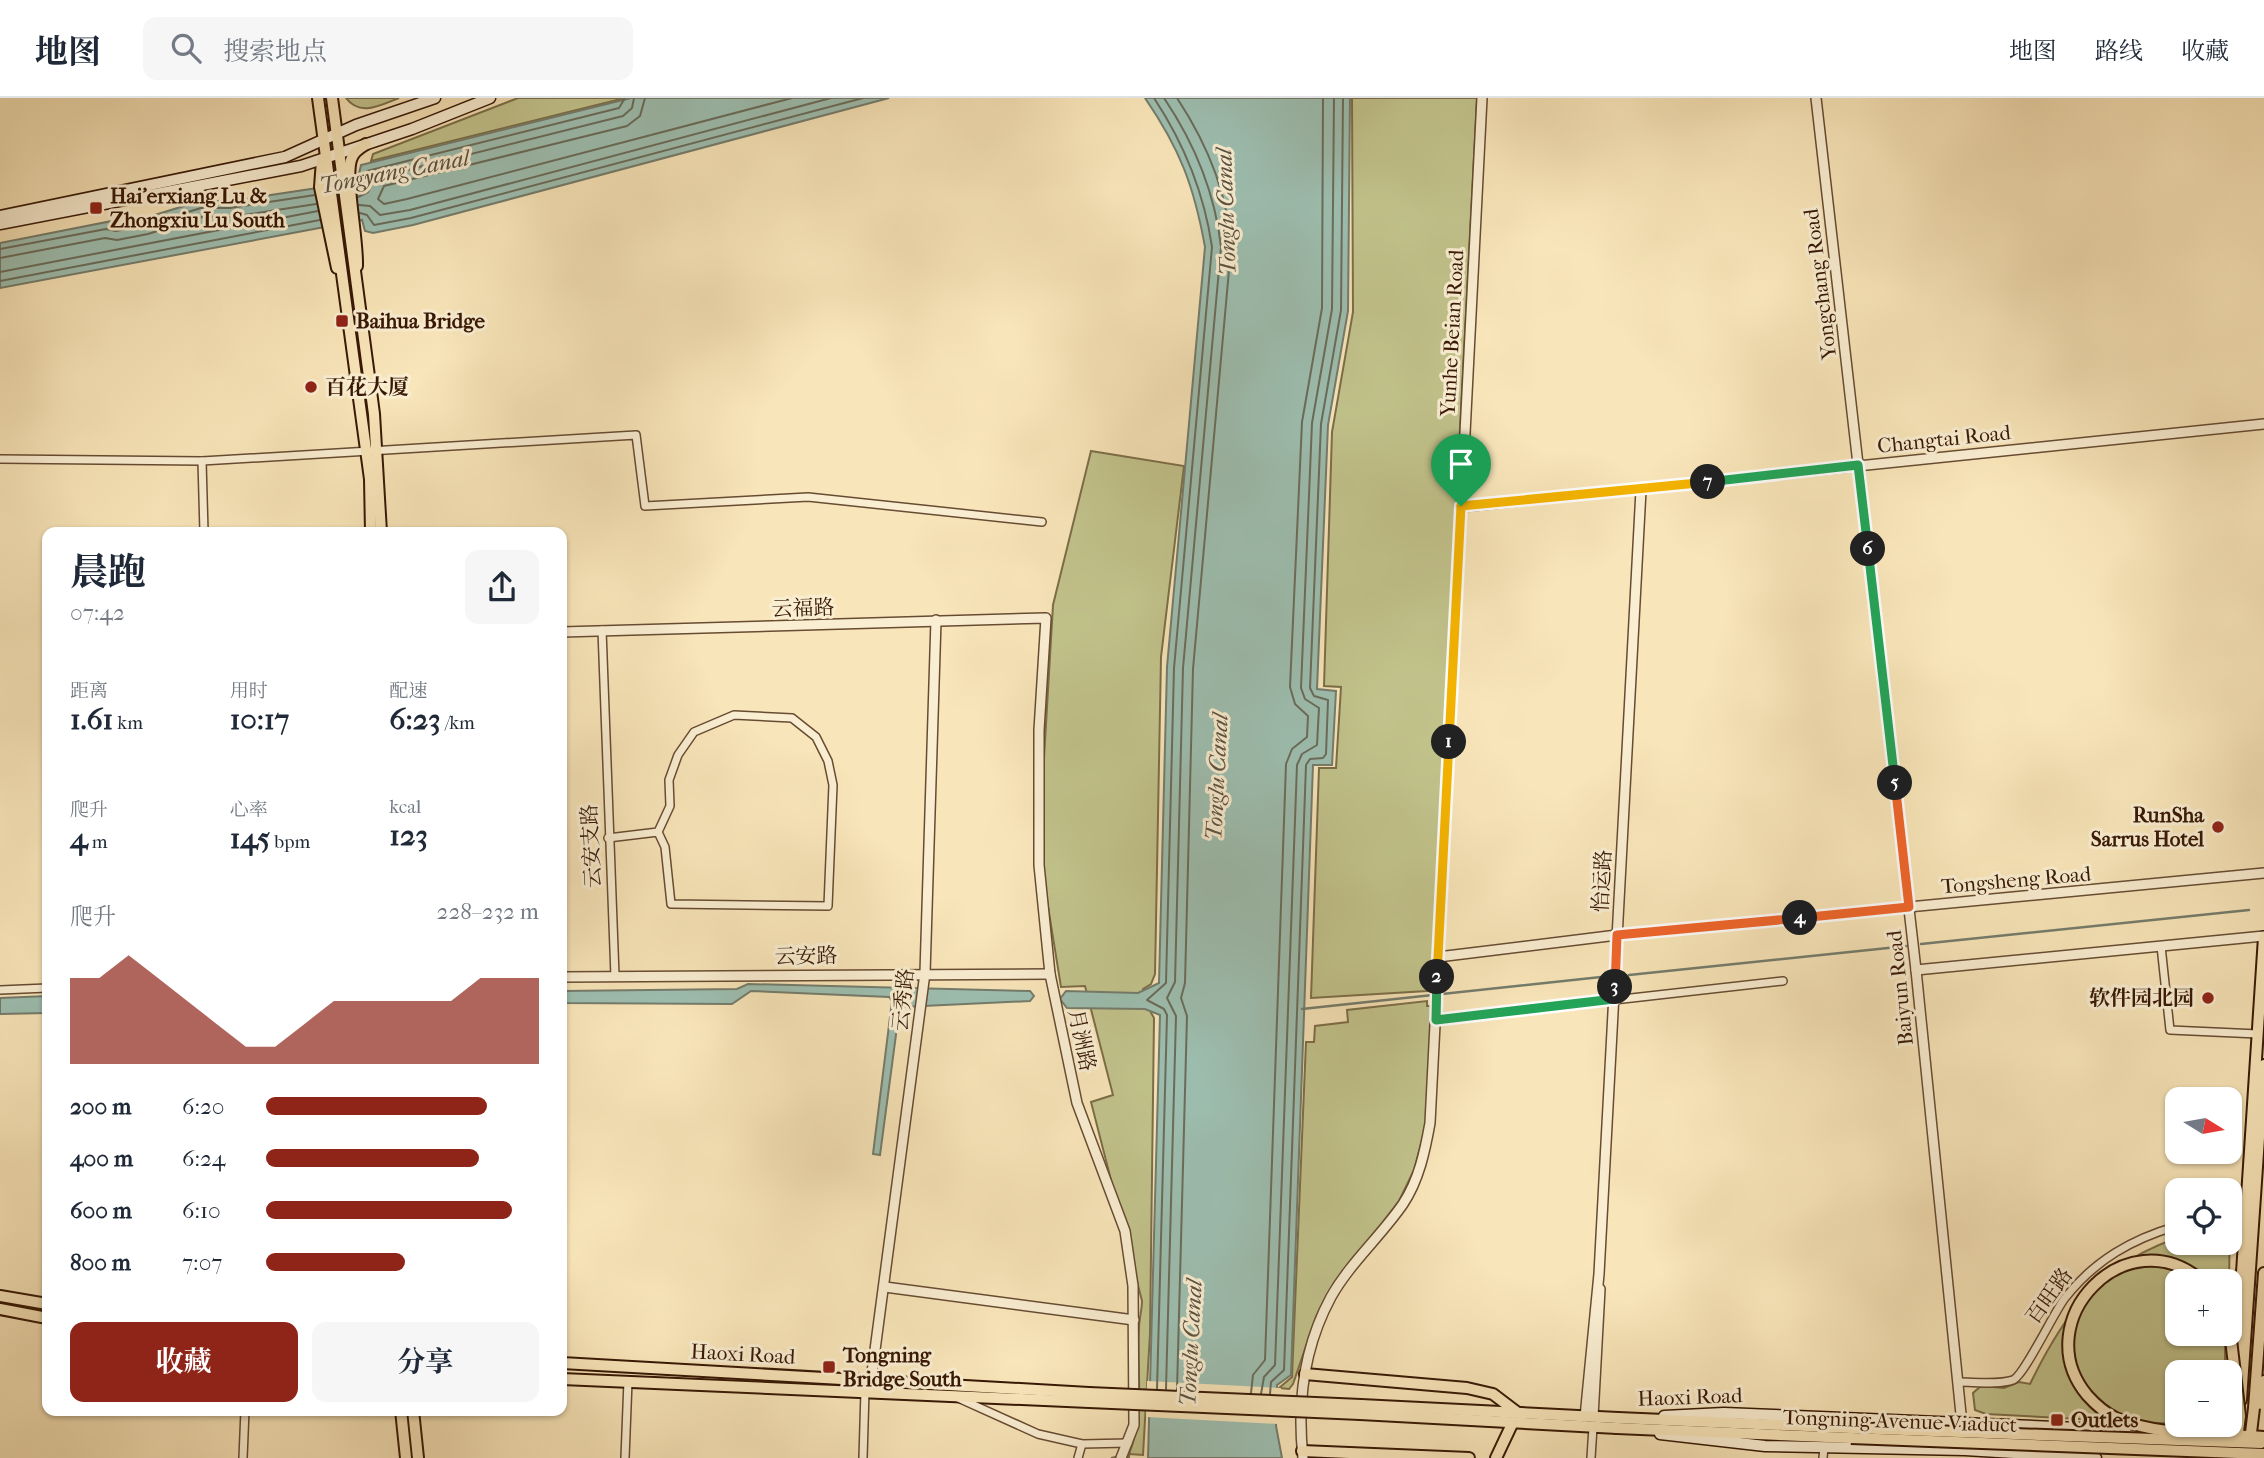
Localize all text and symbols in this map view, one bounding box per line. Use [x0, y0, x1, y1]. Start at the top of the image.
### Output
search box [143, 17, 633, 80]
icon: search [167, 29, 205, 67]
text: 地图 [35, 33, 101, 72]
text: 搜索地点 [223, 36, 327, 67]
text: 地图 [2009, 37, 2057, 65]
text: 路线 [2095, 37, 2143, 65]
text: 收藏 [2181, 37, 2229, 65]
water label: Tongyang Canal [317, 144, 473, 200]
water label: Tonglu Canal [1210, 146, 1242, 276]
place label: Hai'erxiang Lu & Zhongxiu Lu South [110, 184, 285, 232]
marker: Hai'erxiang Lu & Zhongxiu Lu South [88, 200, 104, 216]
street label: Yongchang Road [1799, 207, 1841, 362]
street label: Yunhe Beian Road [1436, 248, 1468, 418]
place label: Baihua Bridge [356, 309, 485, 333]
marker: Baihua Bridge [334, 313, 350, 329]
place label: 百花大厦 [325, 375, 409, 399]
marker: 百花大厦 [303, 379, 319, 395]
street label: Changtai Road [1876, 420, 2012, 458]
pin [1431, 434, 1491, 506]
icon: arrive [1442, 445, 1480, 483]
pin: 7 [1690, 464, 1726, 500]
text: 7 [1703, 470, 1712, 492]
pin: 6 [1850, 532, 1885, 566]
text: 6 [1862, 537, 1873, 559]
text: 晨跑 [70, 550, 146, 595]
button: share [465, 550, 539, 624]
street label: 云福路 [771, 595, 835, 621]
text: 07:42 [70, 599, 125, 626]
text: 距离 [70, 680, 108, 702]
text: 用时 [230, 680, 268, 702]
text: 配速 [389, 680, 427, 702]
text: 1.61 [70, 702, 113, 737]
text: 10:17 [230, 702, 289, 737]
text: 6:23 [389, 702, 441, 737]
water label: Tonglu Canal [1200, 711, 1234, 841]
text: km [113, 712, 143, 734]
text: /km [441, 712, 475, 734]
pin: 1 [1432, 724, 1466, 760]
text: 1 [1445, 730, 1452, 752]
pin: 5 [1878, 766, 1912, 800]
text: 5 [1890, 771, 1899, 793]
text: kcal [389, 796, 421, 818]
text: 爬升 [70, 799, 108, 821]
text: 心率 [230, 799, 268, 821]
street label: 云安支路 [577, 803, 605, 889]
place label: RunSha Sarrus Hotel [2091, 803, 2205, 851]
text: 123 [389, 818, 428, 853]
marker: RunSha Sarrus Hotel [2210, 819, 2226, 835]
text: 4 [70, 821, 88, 856]
text: 145 [230, 821, 270, 856]
text: m [88, 831, 108, 853]
text: bpm [270, 831, 310, 853]
street label: 怡运路 [1588, 849, 1616, 913]
street label: Tongsheng Road [1940, 861, 2093, 899]
text: 228–232 m [437, 898, 539, 925]
pin: 4 [1783, 900, 1818, 936]
text: 爬升 [70, 903, 116, 930]
text: 4 [1794, 906, 1805, 928]
street label: Baiyun Road [1882, 929, 1918, 1047]
street label: 云安路 [774, 943, 838, 969]
pin: 2 [1420, 960, 1454, 994]
text: 2 [1432, 965, 1441, 987]
street label: 云秀路 [888, 967, 918, 1033]
pin: 3 [1598, 970, 1632, 1004]
text: 3 [1611, 975, 1618, 997]
place label: 软件园北园 [2089, 986, 2194, 1010]
marker: 软件园北园 [2200, 990, 2216, 1006]
street label: 月洲路 [1064, 1007, 1100, 1073]
north arrow [2165, 1087, 2242, 1164]
map controls [2165, 1087, 2242, 1437]
text: 200 m [70, 1093, 131, 1120]
text: 6:20 [182, 1093, 225, 1120]
text: 400 m [70, 1145, 133, 1172]
text: 6:24 [182, 1145, 225, 1172]
button: locate [2165, 1178, 2242, 1255]
text: 600 m [70, 1197, 132, 1224]
text: 6:10 [182, 1197, 221, 1224]
text: 800 m [70, 1249, 131, 1276]
text: 7:07 [182, 1249, 222, 1276]
street label: 百旺路 [2021, 1263, 2077, 1329]
button: + [2165, 1269, 2242, 1346]
water label: Tonglu Canal [1174, 1277, 1208, 1407]
button: 收藏 [70, 1322, 298, 1402]
button: 分享 [312, 1322, 539, 1402]
street label: Haoxi Road [690, 1339, 797, 1369]
place label: Tongning Bridge South [842, 1343, 962, 1391]
marker: Tongning Bridge South [821, 1359, 837, 1375]
button: − [2165, 1360, 2242, 1437]
street label: Haoxi Road [1637, 1383, 1743, 1411]
street label: Tongning Avenue Viaduct [1783, 1405, 2018, 1437]
place label: Outlets [2071, 1408, 2138, 1432]
marker: Outlets [2049, 1412, 2065, 1428]

